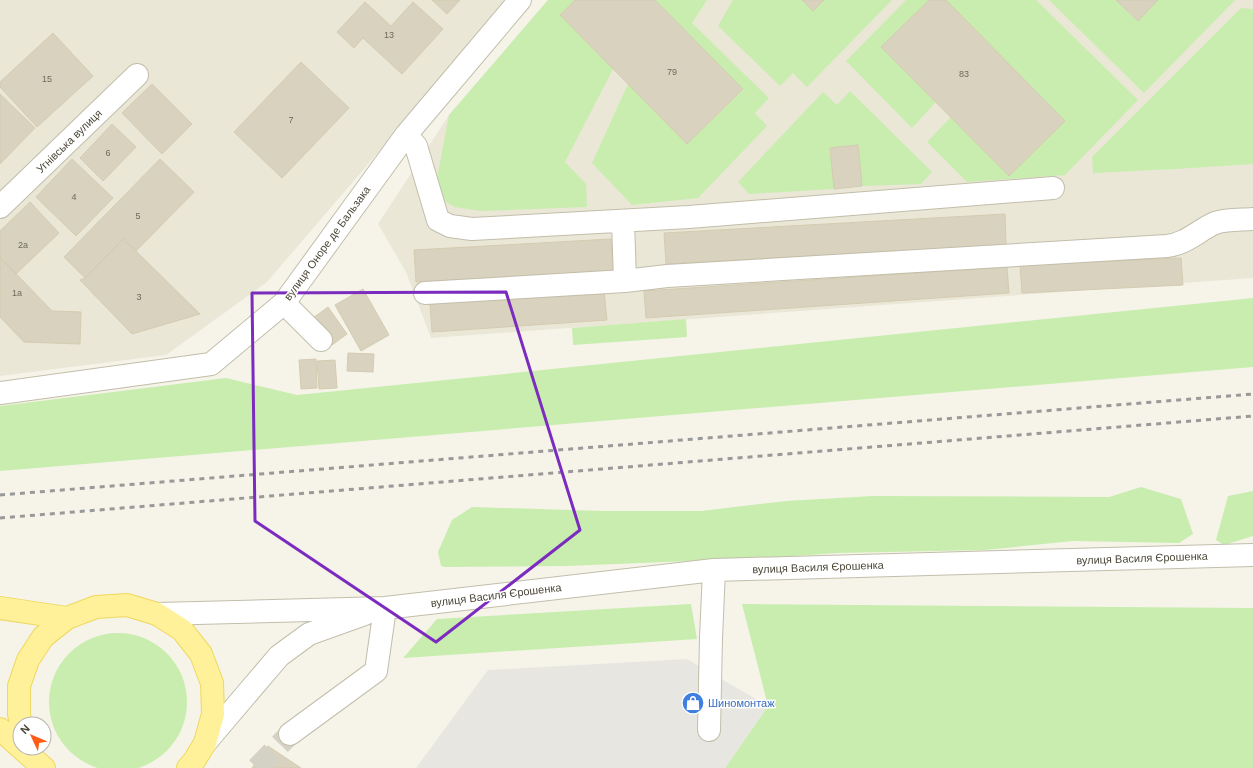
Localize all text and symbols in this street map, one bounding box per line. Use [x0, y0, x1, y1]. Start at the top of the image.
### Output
house number: 13 [384, 30, 394, 40]
house number: 79 [667, 67, 677, 77]
house number: 83 [959, 69, 969, 79]
house number: 15 [42, 74, 52, 84]
street label: Угнівська вулиця [34, 107, 104, 175]
house number: 7 [288, 115, 294, 125]
house number: 6 [105, 148, 111, 158]
street label: вулиця Оноре де Бальзака [282, 183, 373, 302]
house number: 4 [71, 192, 77, 202]
house number: 5 [135, 211, 141, 221]
house number: 2а [18, 240, 28, 250]
house number: 1а [12, 288, 22, 298]
house number: 3 [136, 292, 142, 302]
street label: вулиця Василя Єрошенка [1076, 550, 1209, 566]
street label: вулиця Василя Єрошенка [752, 559, 885, 575]
street label: вулиця Василя Єрошенка [430, 581, 563, 609]
shop icon: Шиномонтаж [680, 690, 706, 716]
place label: Шиномонтаж [708, 697, 775, 709]
north arrow [12, 716, 52, 756]
text: N [18, 722, 32, 736]

